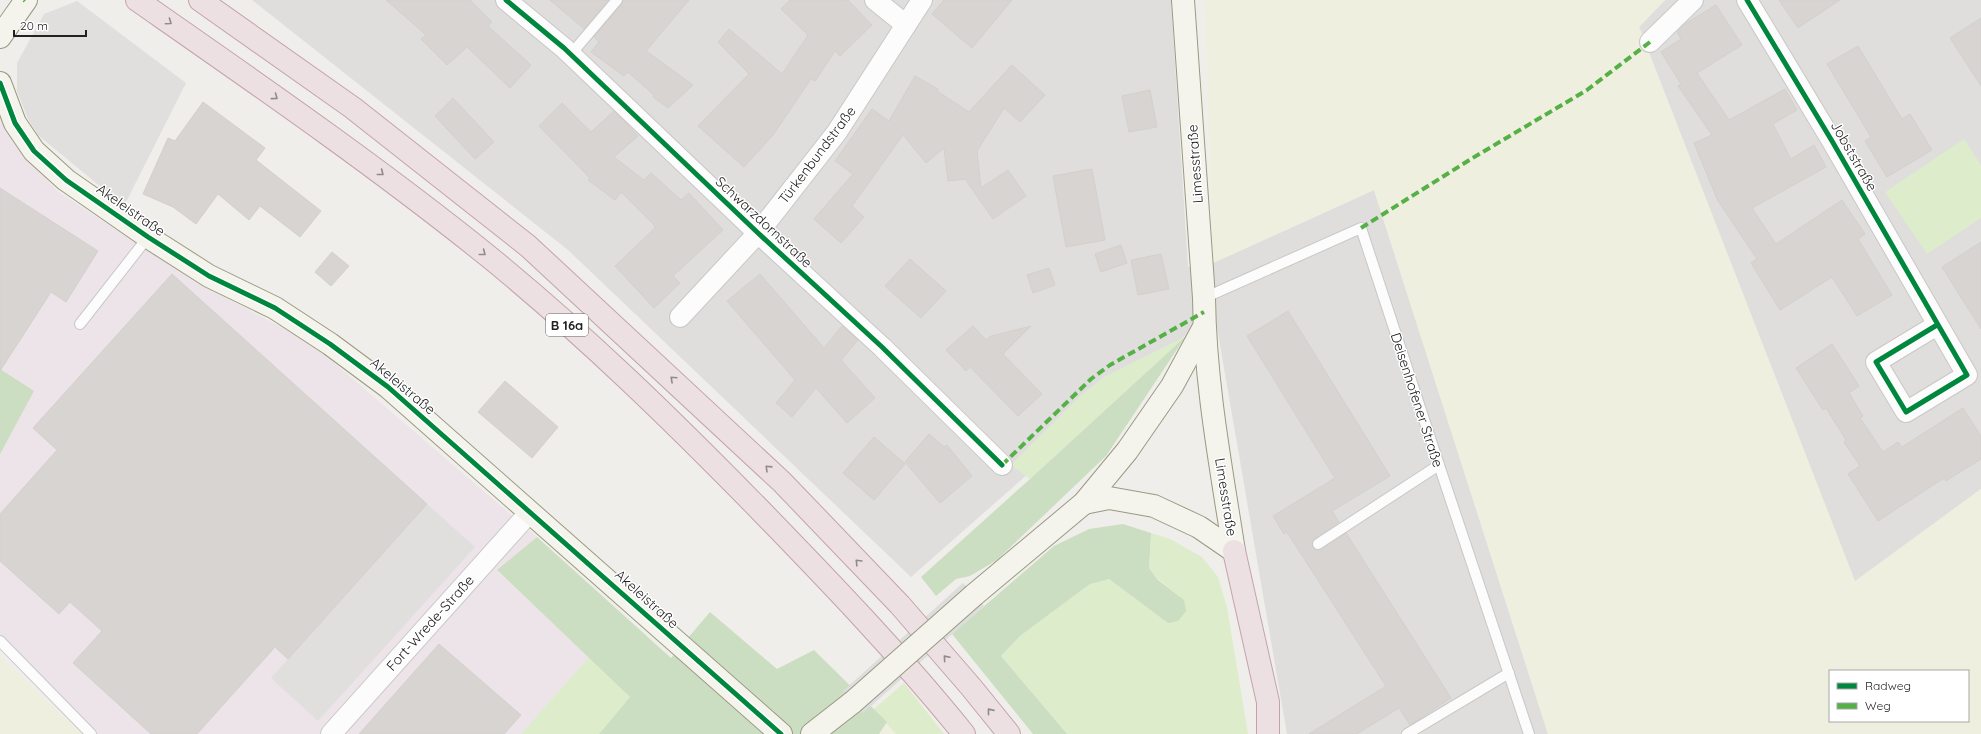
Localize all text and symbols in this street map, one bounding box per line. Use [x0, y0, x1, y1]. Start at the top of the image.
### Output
scale bar [14, 12, 86, 38]
one-way arrow [164, 17, 171, 24]
text: 20 m [20, 18, 48, 33]
one-way arrow [271, 92, 278, 100]
street label: Türkenbundstraße [774, 102, 860, 207]
street label: Jobststraße [1827, 118, 1881, 194]
street label: Limesstraße [1183, 124, 1207, 204]
one-way arrow [376, 168, 383, 175]
street label: Schwarzdornstraße [712, 172, 816, 272]
street label: Akeleistraße [93, 180, 169, 240]
one-way arrow [479, 248, 486, 255]
road number: B 16a [546, 314, 588, 336]
street label: Deisenhofener Straße [1387, 330, 1447, 470]
street label: Akeleistraße [367, 354, 439, 419]
one-way arrow [670, 377, 678, 384]
street label: Limesstraße [1211, 457, 1241, 538]
one-way arrow [765, 466, 773, 473]
one-way arrow [856, 559, 863, 567]
street label: Akeleistraße [611, 566, 683, 632]
street label: Fort-Wrede-Straße [382, 571, 478, 675]
one-way arrow [943, 655, 950, 663]
legend [1829, 670, 1969, 722]
text: Radweg [1865, 678, 1911, 693]
text: Weg [1865, 698, 1891, 713]
one-way arrow [988, 708, 995, 715]

